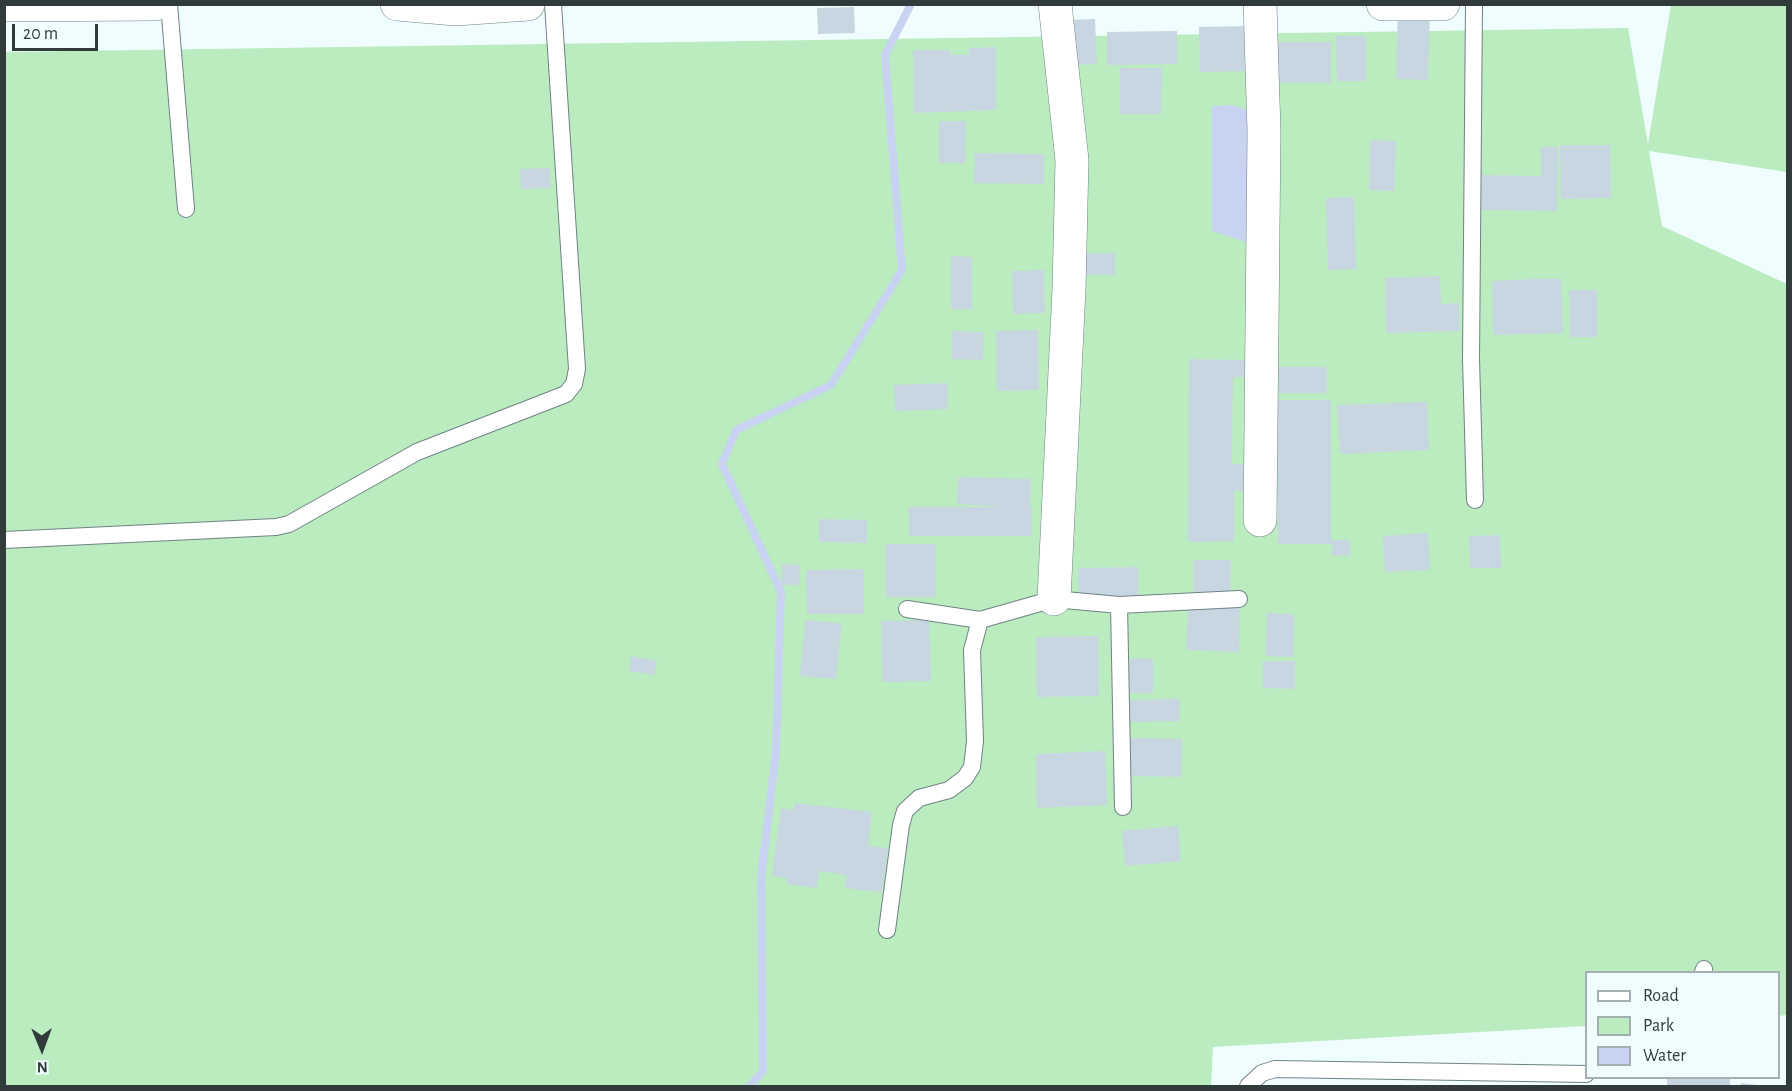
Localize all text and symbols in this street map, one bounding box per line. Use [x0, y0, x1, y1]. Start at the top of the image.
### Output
scale bar [15, 12, 100, 50]
text: 20 m [23, 25, 58, 43]
legend [1585, 971, 1780, 1079]
text: Road [1643, 987, 1679, 1005]
text: Park [1643, 1017, 1674, 1035]
north arrow [12, 1019, 72, 1079]
text: Water [1643, 1047, 1686, 1065]
text: N [37, 1059, 48, 1075]

